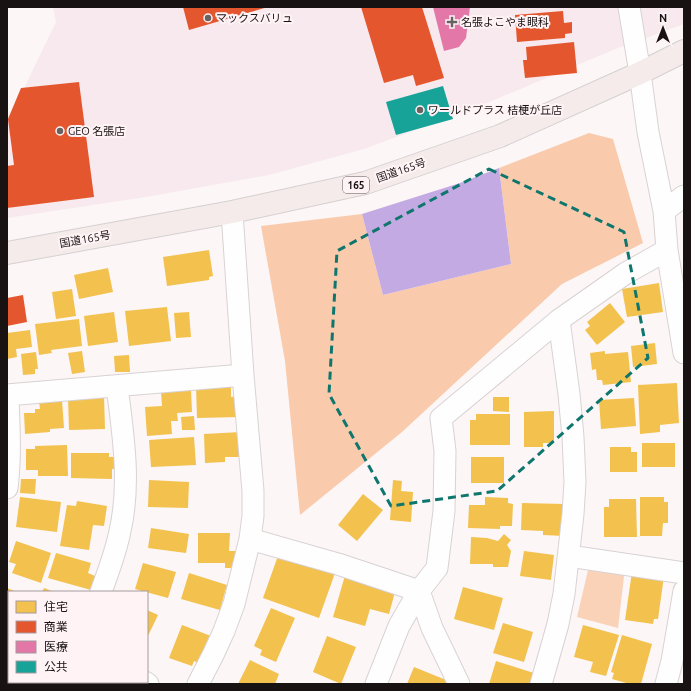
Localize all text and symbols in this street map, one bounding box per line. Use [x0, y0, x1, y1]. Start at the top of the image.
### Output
north arrow [643, 8, 683, 48]
place label: マックスバリュ [216, 12, 293, 24]
text: N [659, 12, 667, 24]
marker: マックスバリュ [203, 13, 213, 23]
marker: 名張よこやま眼科 [446, 16, 458, 28]
place label: 名張よこやま眼科 [461, 16, 549, 28]
place label: ワールドプラス 桔梗が丘店 [428, 104, 562, 116]
marker: ワールドプラス 桔梗が丘店 [415, 105, 425, 115]
place label: GEO 名張店 [68, 125, 125, 137]
marker: GEO 名張店 [55, 126, 65, 136]
street label: 国道165号 [375, 156, 427, 184]
road number: 165 [343, 177, 369, 193]
street label: 国道165号 [59, 229, 111, 249]
legend [8, 591, 148, 683]
text: 住宅 [44, 600, 68, 613]
text: 商業 [44, 620, 68, 633]
text: 医療 [44, 640, 68, 653]
text: 公共 [44, 660, 68, 673]

